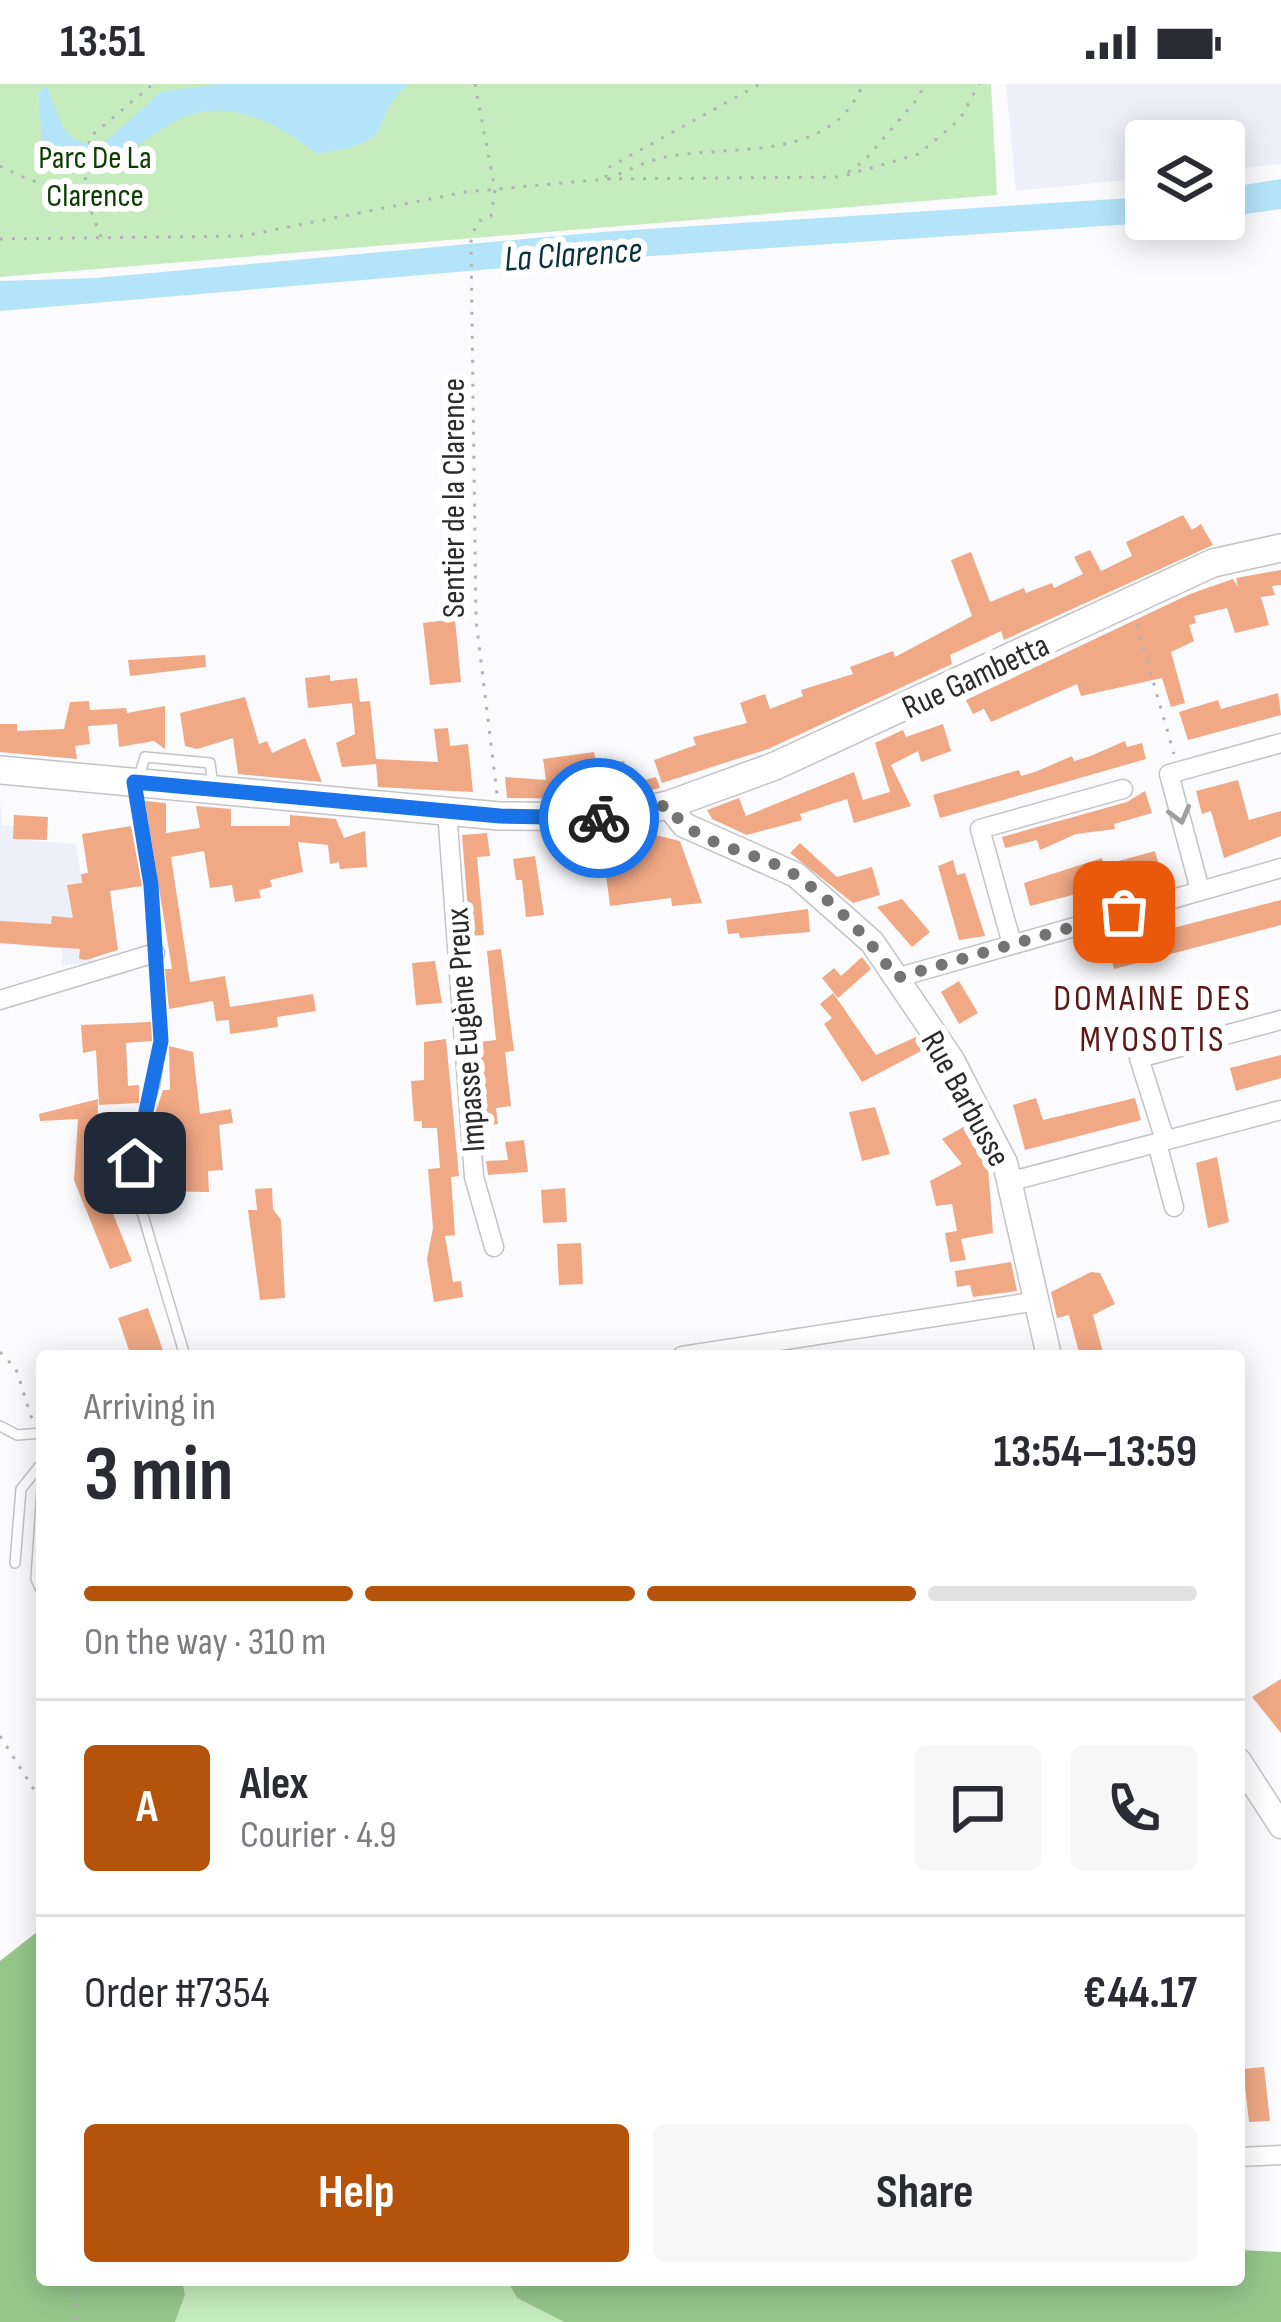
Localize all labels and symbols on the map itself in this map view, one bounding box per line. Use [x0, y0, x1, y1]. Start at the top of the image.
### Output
park label: Parc De La Clarence [38, 138, 152, 216]
water label: La Clarence [503, 229, 644, 282]
street label: Sentier de la Clarence [434, 378, 474, 618]
street label: Rue Gambetta [896, 625, 1056, 728]
courier [539, 758, 659, 878]
one-way arrow [1166, 805, 1191, 825]
pin [1073, 861, 1175, 963]
street label: Impasse Eugène Preux [437, 906, 494, 1153]
district label: DOMAINE DES MYOSOTIS [1053, 978, 1253, 1062]
street label: Rue Barbusse [912, 1024, 1019, 1174]
pin [84, 1112, 186, 1214]

